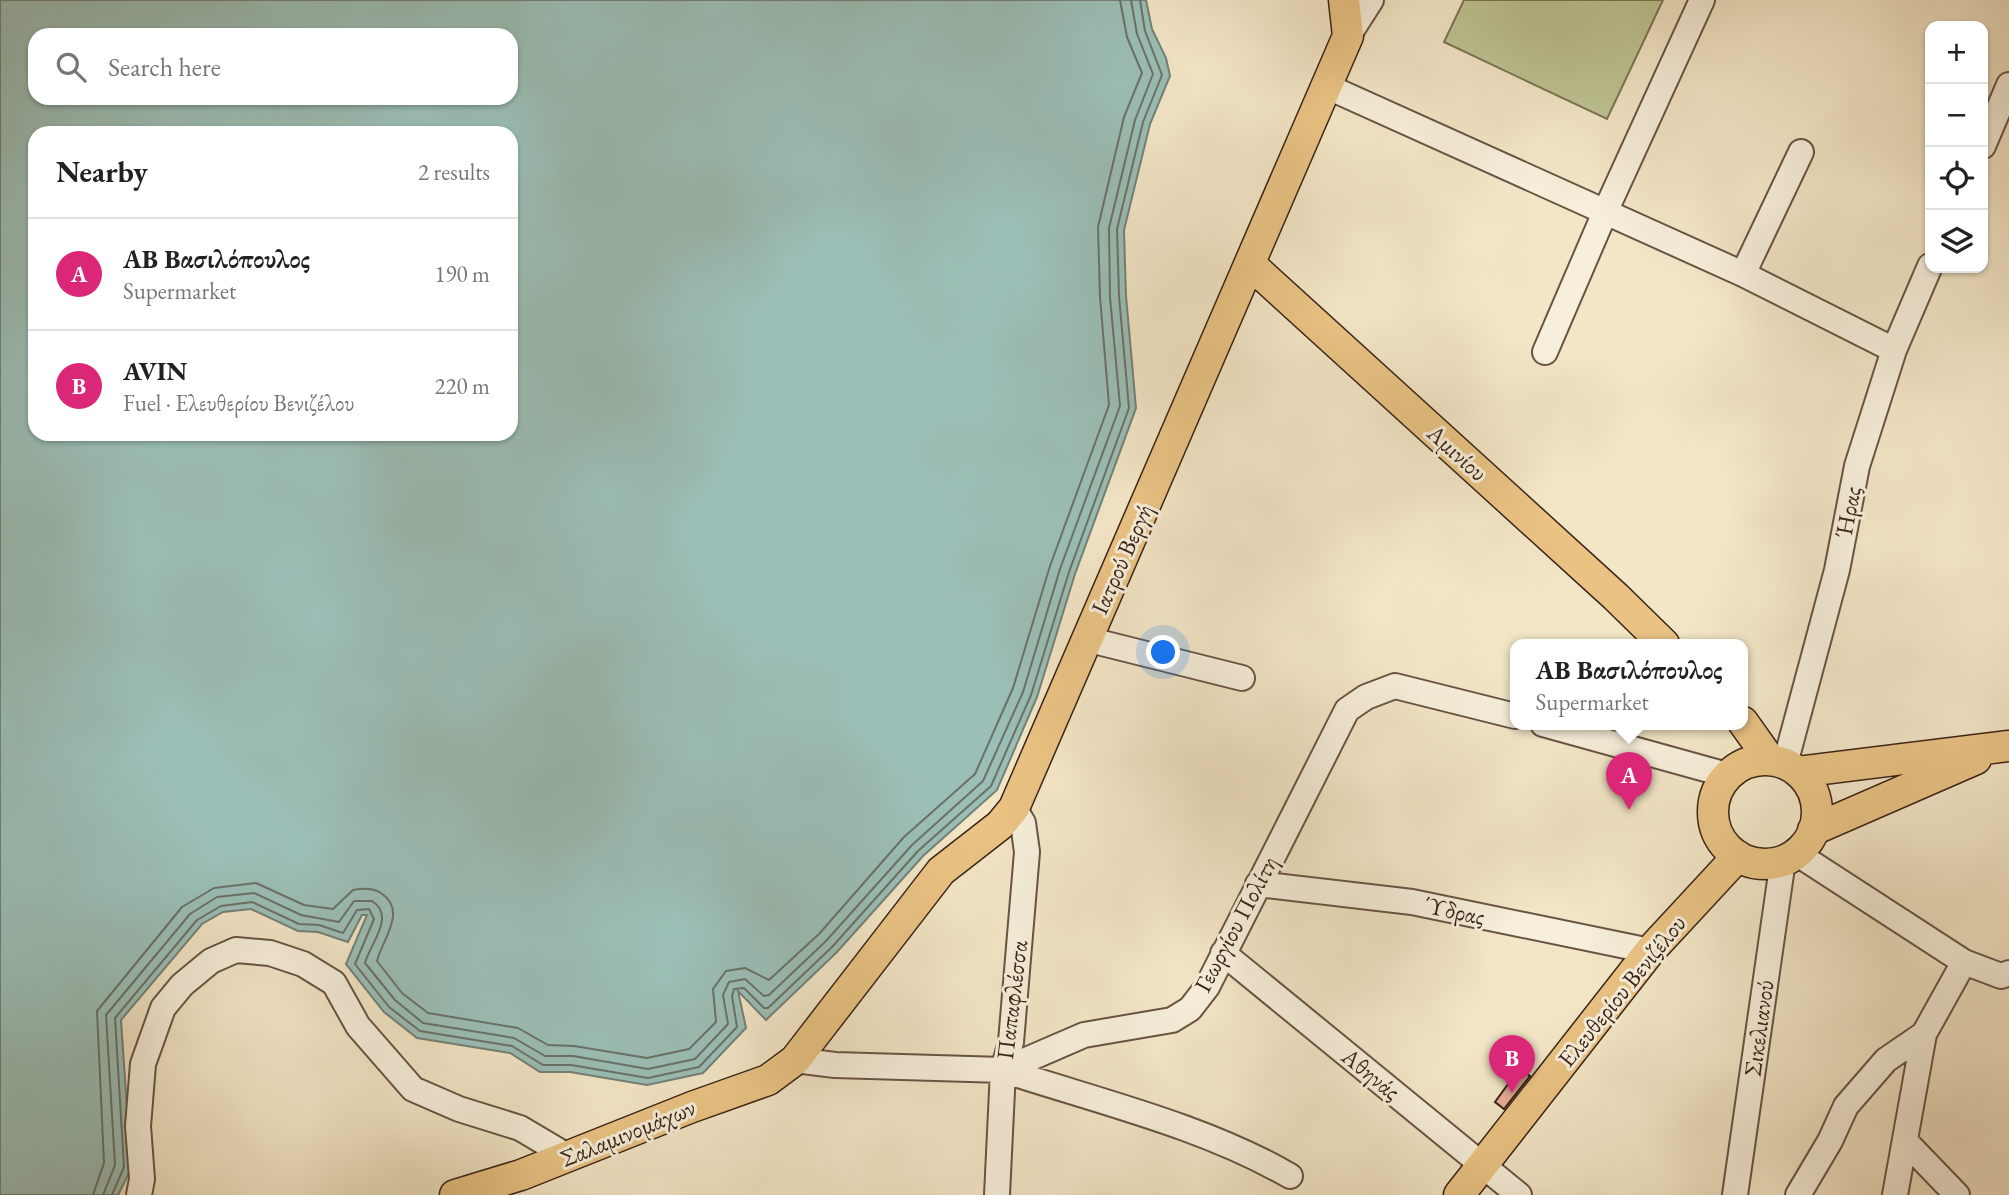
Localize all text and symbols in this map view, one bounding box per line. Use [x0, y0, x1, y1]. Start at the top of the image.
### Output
map controls [1925, 21, 1988, 273]
button: + [1925, 21, 1988, 84]
search box [28, 28, 518, 105]
icon: search [52, 48, 90, 86]
text: Search here [108, 50, 221, 84]
button: − [1925, 84, 1988, 147]
button: locate [1925, 147, 1988, 210]
text: Nearby [56, 152, 148, 191]
text: 2 results [418, 157, 490, 187]
button: layers [1925, 210, 1988, 273]
text: ΑΒ Βασιλόπουλος [123, 242, 310, 276]
text: A [71, 259, 87, 289]
text: 190 m [434, 259, 490, 289]
text: Supermarket [123, 276, 236, 306]
text: AVIN [123, 354, 187, 388]
text: B [72, 371, 86, 401]
text: 220 m [434, 371, 490, 401]
text: Fuel · Ελευθερίου Βενιζέλου [123, 388, 354, 418]
street label: Αμινίου [1420, 417, 1494, 488]
street label: Ήρας [1827, 484, 1868, 540]
street label: Ιατρού Βεργή [1083, 499, 1160, 619]
your location [1146, 635, 1180, 669]
popup [1510, 639, 1748, 730]
text: ΑΒ Βασιλόπουλος [1536, 653, 1722, 687]
text: Supermarket [1536, 687, 1649, 717]
pin: A [1606, 752, 1652, 810]
street label: Γεωργίου Πολίτη [1187, 850, 1284, 997]
street label: Ύδρας [1421, 889, 1488, 932]
street label: Ελευθερίου Βενιζέλου [1551, 908, 1693, 1073]
street label: Παπαφλέσσα [989, 938, 1034, 1061]
street label: Σικελιανού [1736, 978, 1781, 1078]
pin: B [1489, 1035, 1535, 1093]
street label: Αθηνάς [1335, 1040, 1407, 1107]
street label: Σαλαμινομάχων [556, 1091, 700, 1174]

